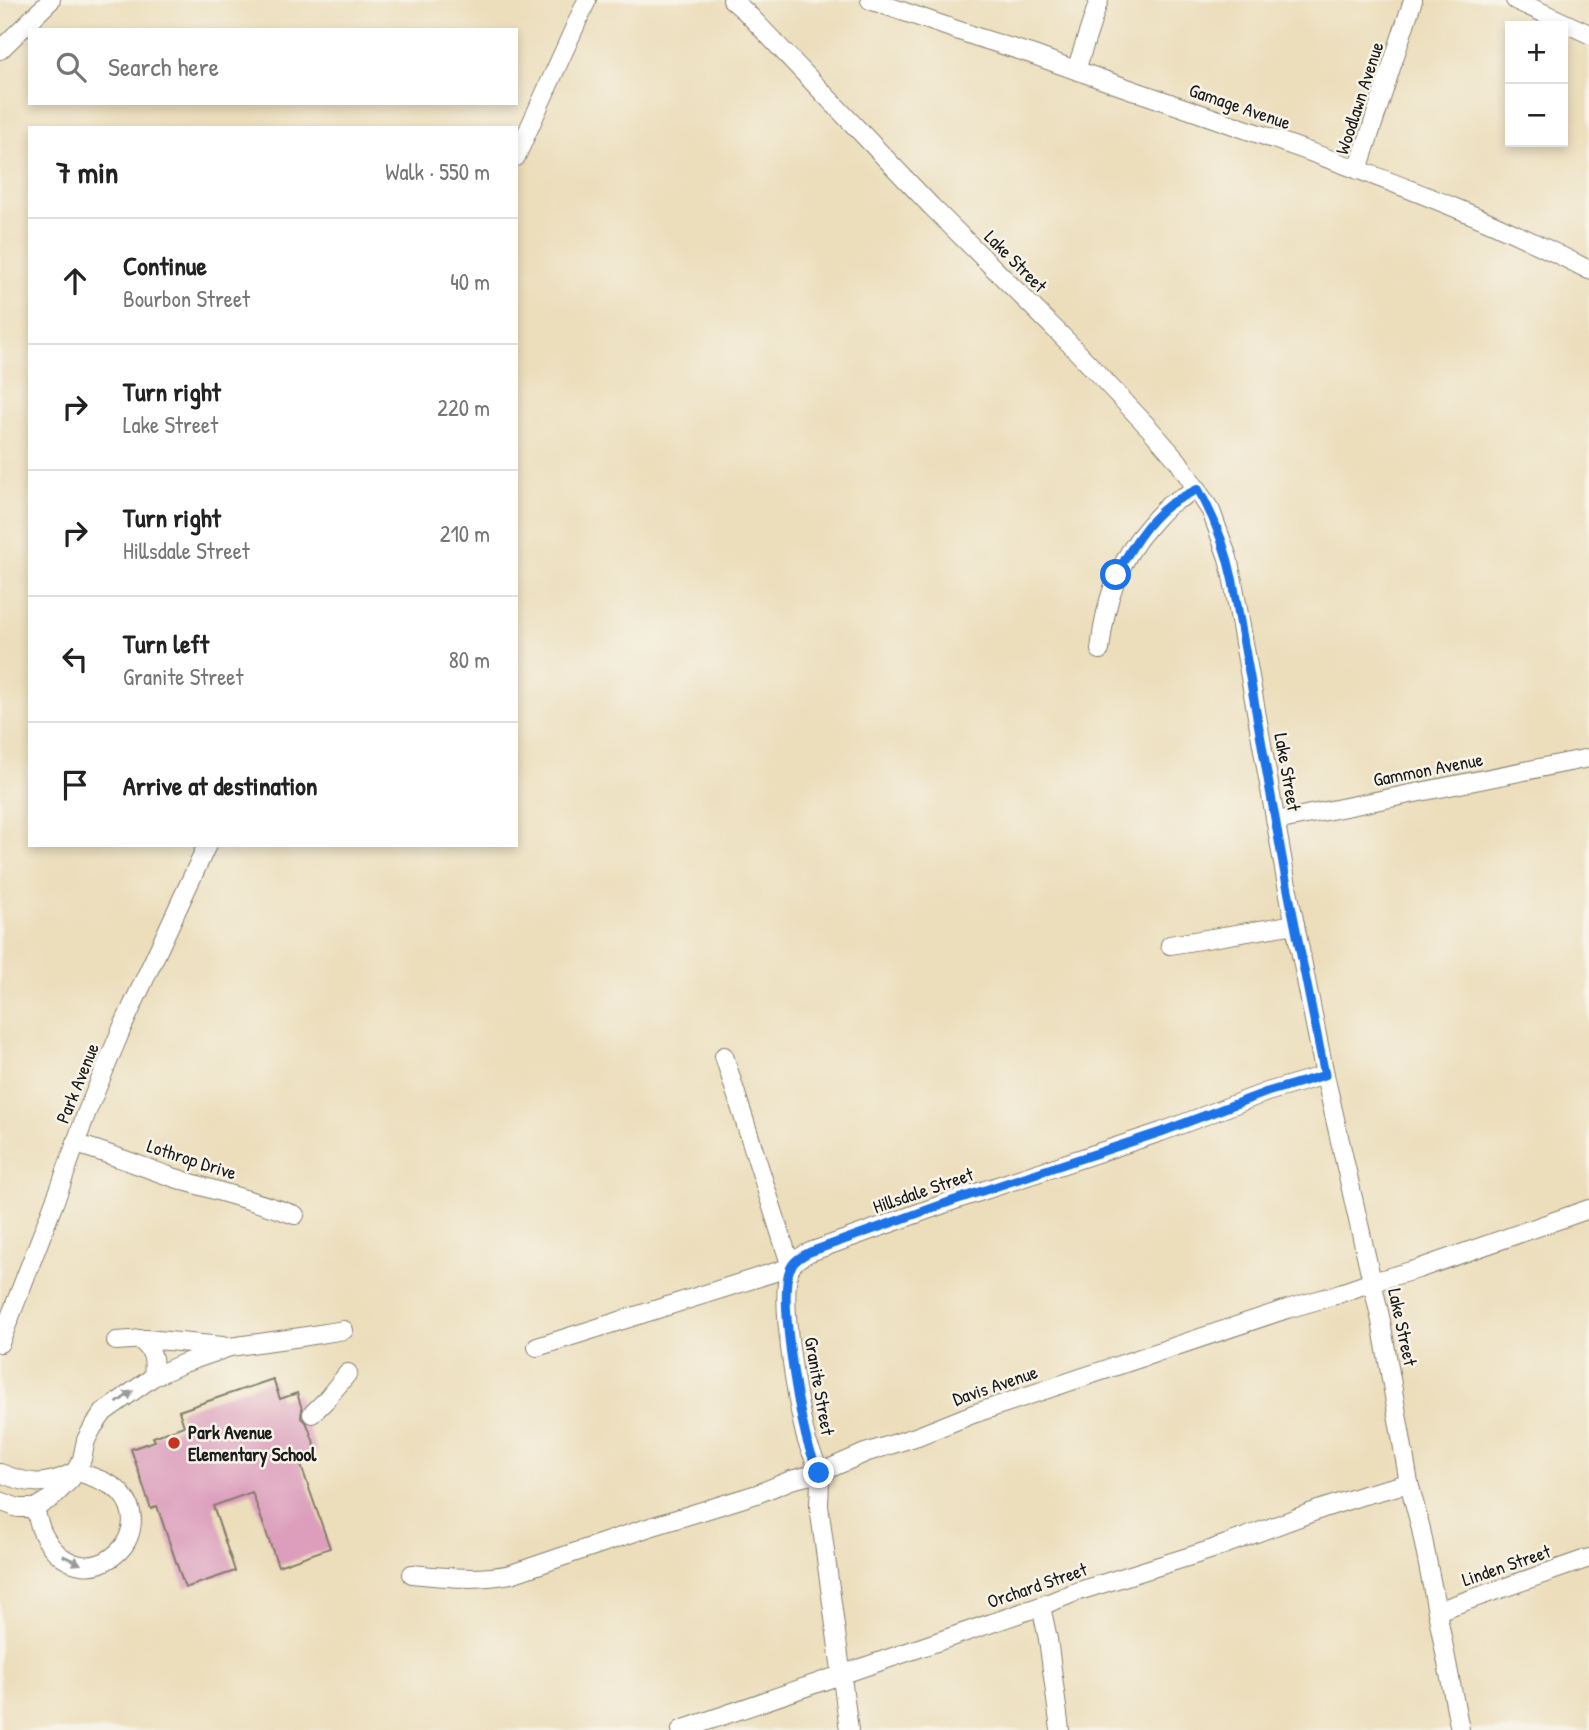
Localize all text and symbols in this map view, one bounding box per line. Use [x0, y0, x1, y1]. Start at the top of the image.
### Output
map controls [1505, 21, 1568, 147]
button: + [1505, 21, 1568, 84]
search box [28, 28, 518, 105]
street label: Woodlawn Avenue [1329, 38, 1390, 158]
icon: search [52, 48, 90, 86]
text: Search here [108, 49, 219, 84]
street label: Gamage Avenue [1186, 77, 1295, 136]
button: − [1505, 84, 1568, 147]
text: 7 min [56, 152, 118, 192]
text: Walk · 550 m [385, 156, 490, 187]
street label: Lake Street [979, 224, 1053, 298]
text: Continue [123, 248, 207, 283]
icon: ahead [56, 262, 94, 300]
text: 40 m [450, 266, 490, 297]
text: Bourbon Street [123, 283, 250, 314]
text: Turn right [123, 374, 221, 409]
icon: right [56, 388, 94, 426]
text: 220 m [437, 392, 490, 423]
text: Lake Street [123, 409, 218, 440]
text: Turn right [123, 500, 221, 535]
icon: right [56, 514, 94, 552]
text: 210 m [440, 518, 490, 549]
text: Hillsdale Street [123, 535, 250, 566]
route start [1100, 559, 1131, 590]
text: Turn left [123, 626, 209, 661]
icon: left [56, 640, 94, 678]
text: 80 m [449, 644, 490, 675]
text: Granite Street [123, 661, 243, 692]
street label: Lake Street [1268, 731, 1308, 813]
street label: Gammon Avenue [1371, 746, 1485, 792]
icon: arrive [56, 766, 94, 804]
text: Arrive at destination [123, 768, 318, 803]
street label: Park Avenue [49, 1039, 105, 1127]
street label: Lothrop Drive [144, 1132, 240, 1186]
street label: Hillsdale Street [869, 1161, 977, 1219]
street label: Lake Street [1382, 1286, 1424, 1369]
street label: Granite Street [799, 1335, 842, 1438]
street label: Davis Avenue [949, 1358, 1041, 1412]
one-way arrow [116, 1390, 134, 1404]
place label: Park Avenue Elementary School [188, 1419, 317, 1468]
marker: Park Avenue Elementary School [166, 1435, 182, 1451]
route end [803, 1457, 834, 1488]
street label: Linden Street [1458, 1538, 1554, 1592]
one-way arrow [62, 1555, 82, 1566]
street label: Orchard Street [984, 1556, 1091, 1614]

